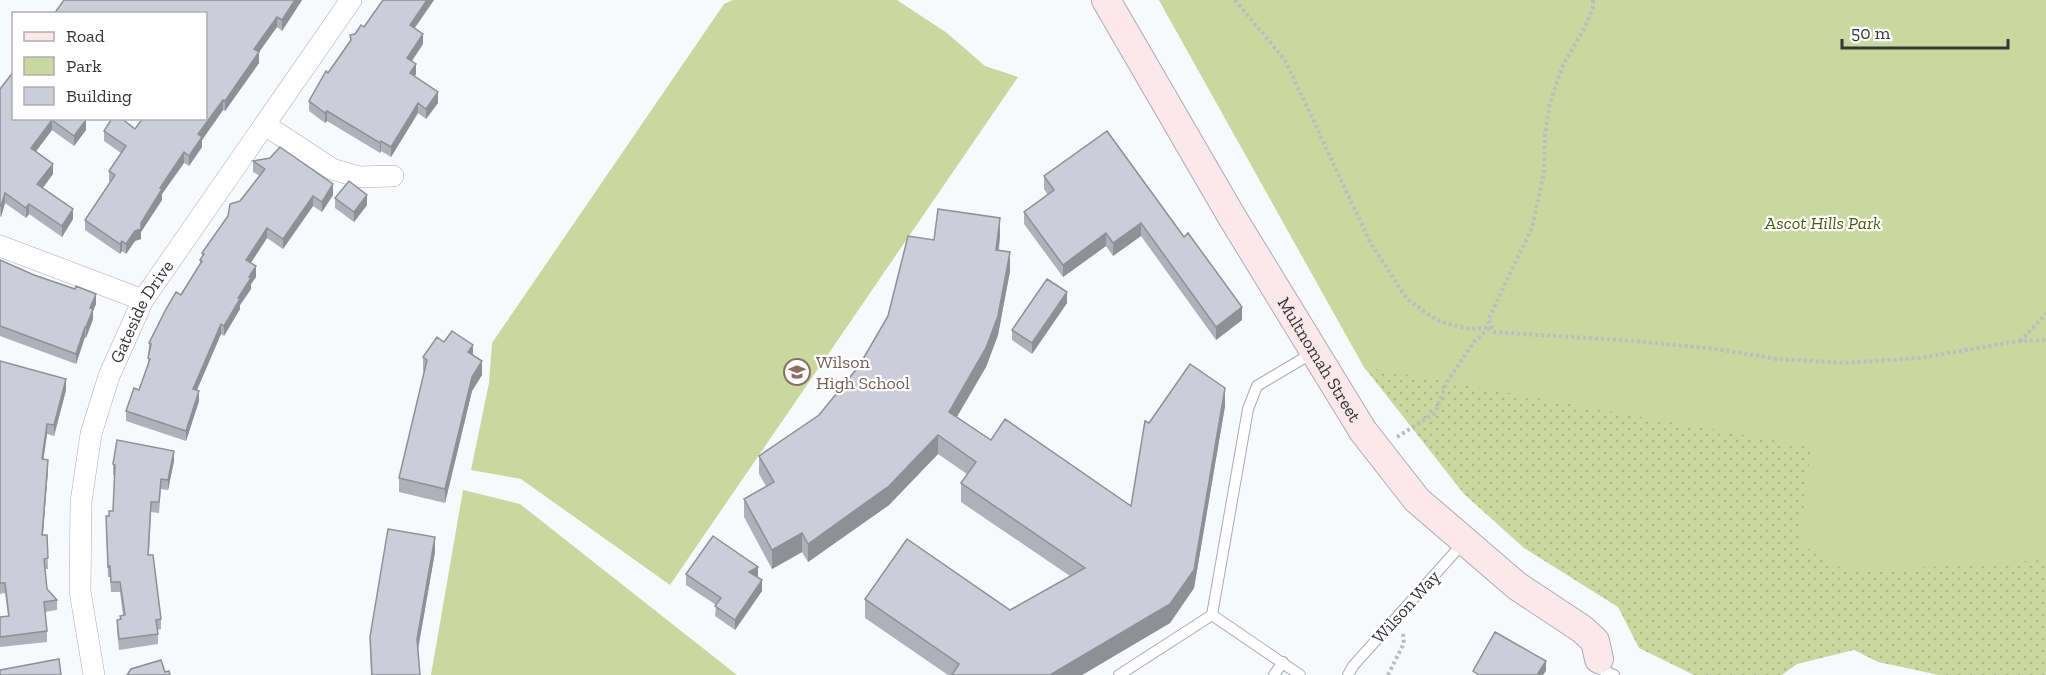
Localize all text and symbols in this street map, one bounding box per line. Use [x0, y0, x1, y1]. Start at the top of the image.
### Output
legend [12, 12, 207, 120]
scale bar [1842, 12, 2008, 50]
text: 50 m [1851, 22, 1891, 44]
text: Road [66, 25, 105, 47]
text: Park [66, 55, 102, 77]
text: Building [66, 85, 132, 107]
park label: Ascot Hills Park [1764, 212, 1881, 234]
street label: Gateside Drive [105, 256, 178, 367]
street label: Multnomah Street [1273, 293, 1366, 426]
place label: Wilson High School [816, 351, 910, 394]
school or university icon: Wilson High School [782, 357, 812, 387]
street label: Wilson Way [1367, 565, 1445, 648]

